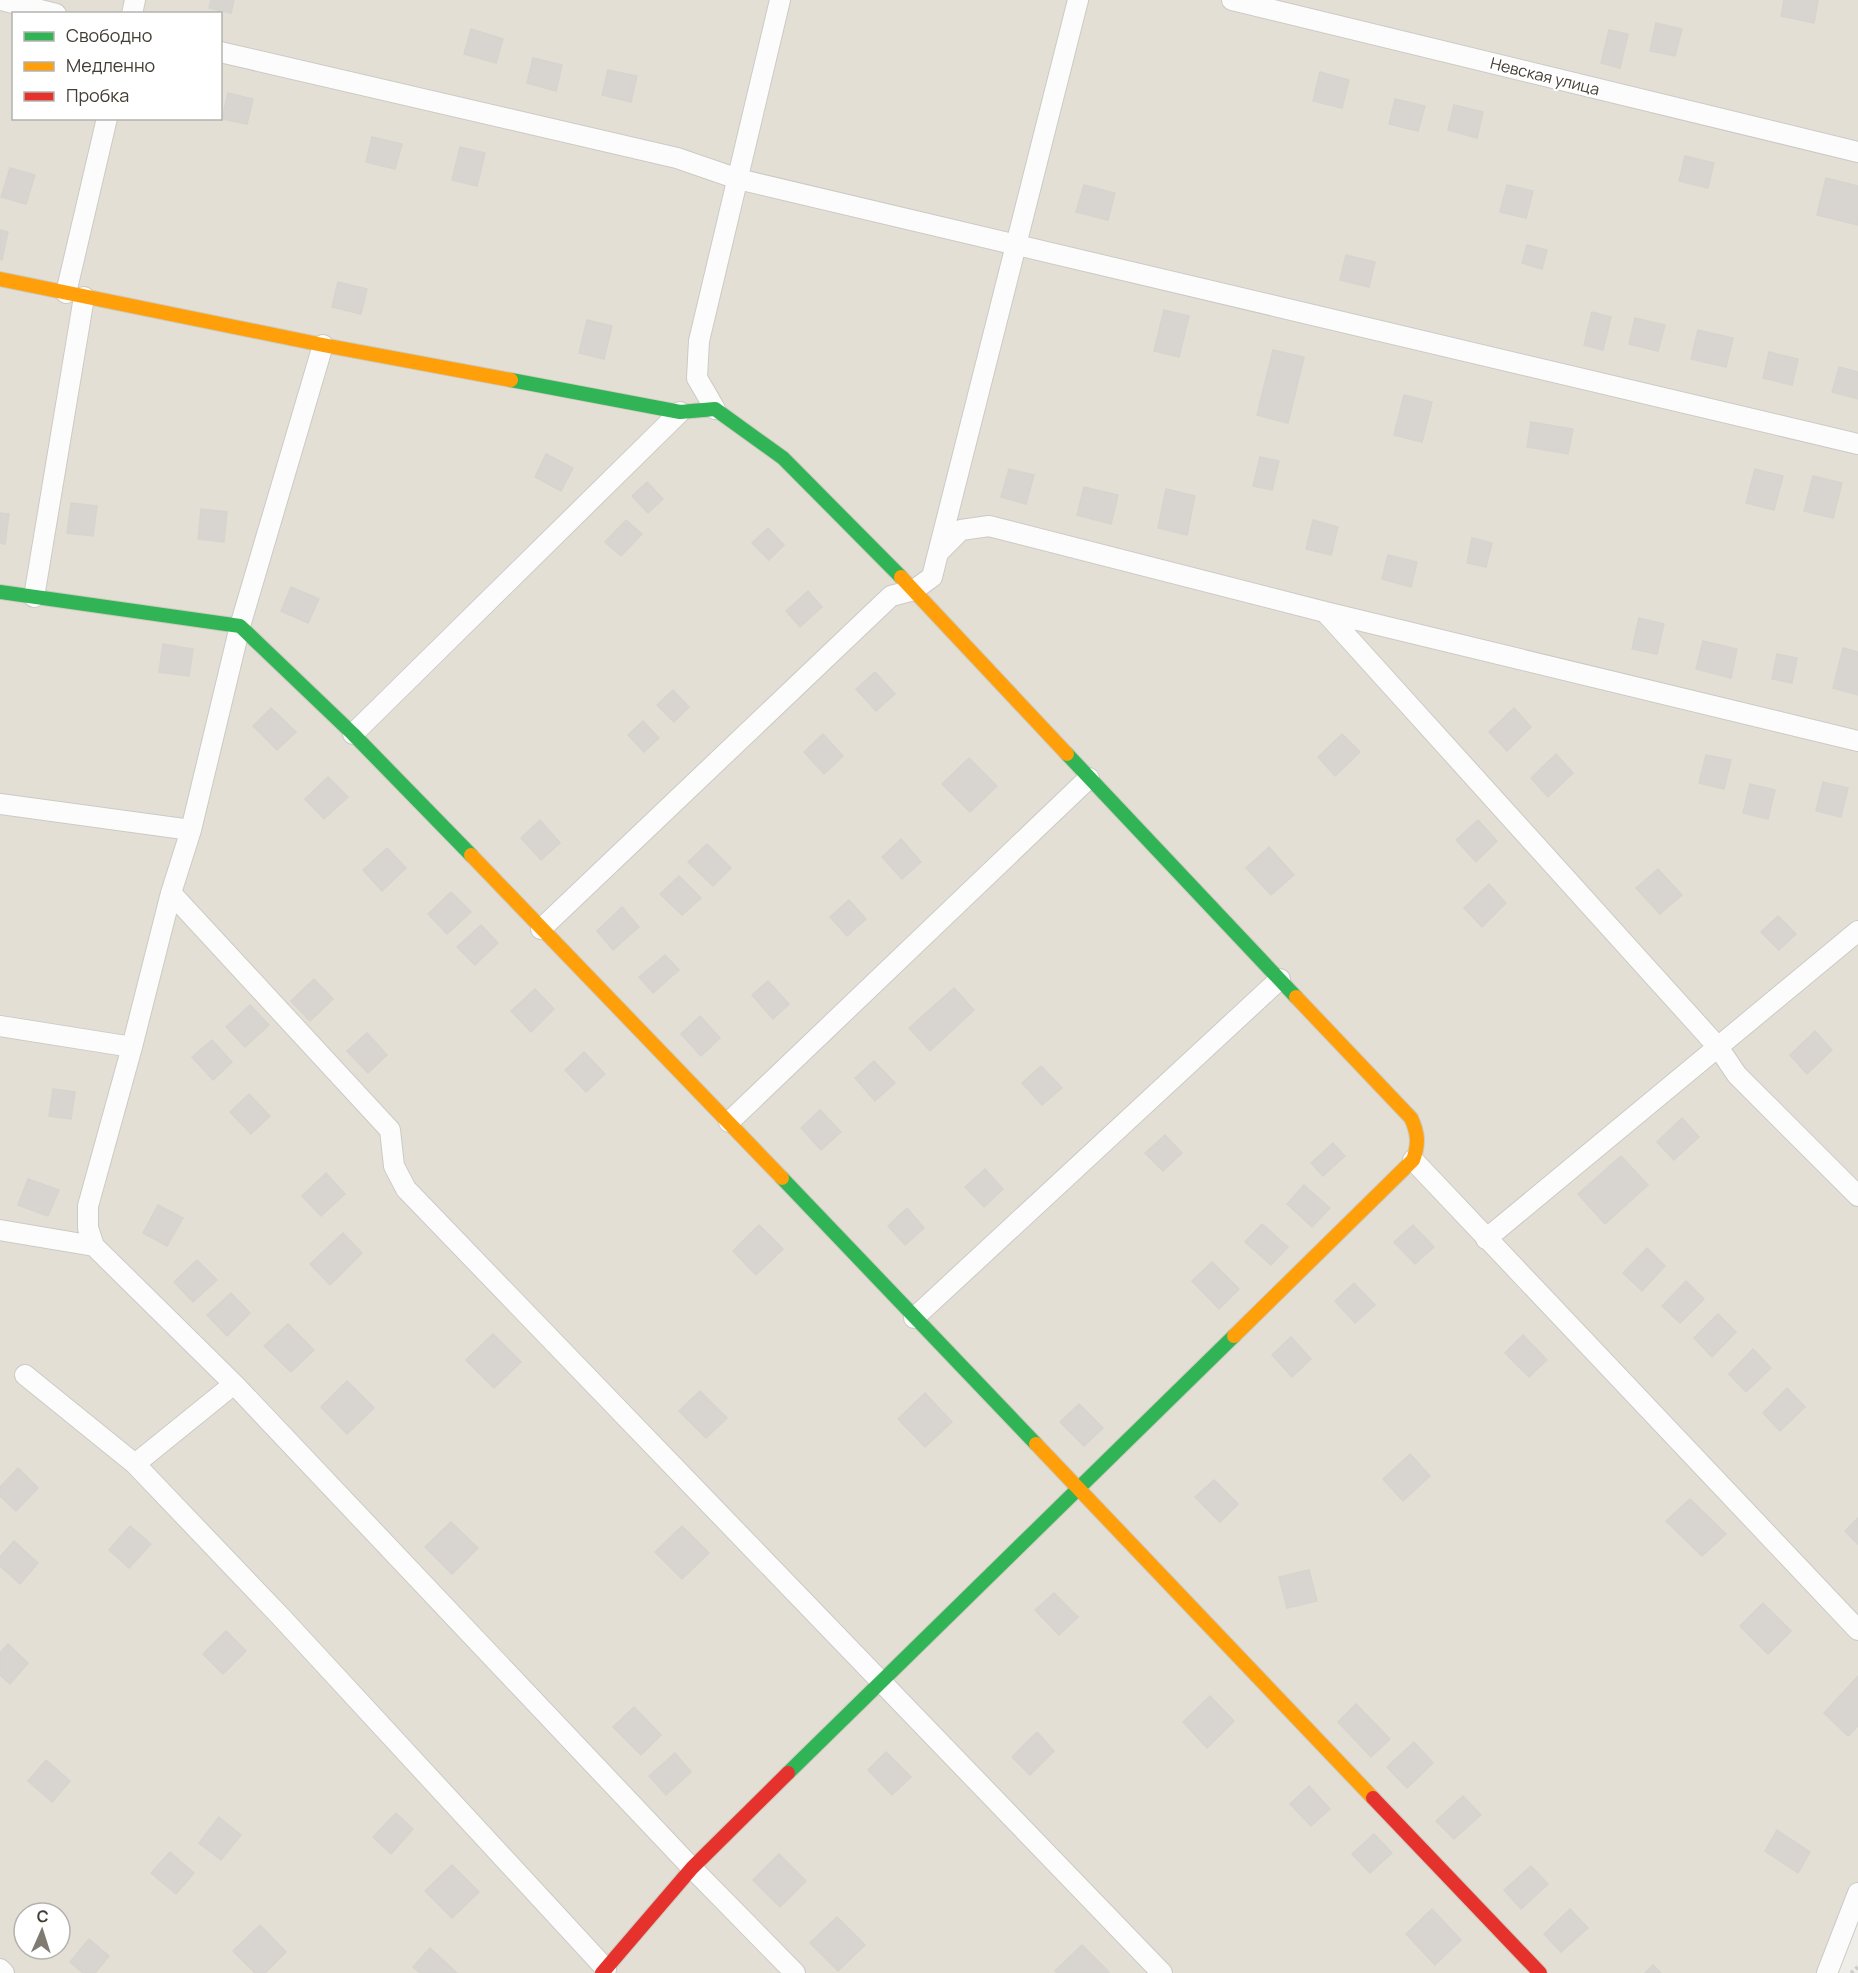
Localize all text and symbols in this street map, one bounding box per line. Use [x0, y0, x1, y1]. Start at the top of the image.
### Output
legend [12, 12, 222, 120]
text: Свободно [66, 23, 152, 47]
street label: Невская улица [1488, 52, 1602, 100]
text: Медленно [66, 53, 155, 77]
text: Пробка [66, 83, 129, 107]
north arrow [12, 1901, 72, 1961]
text: С [36, 1905, 49, 1927]

